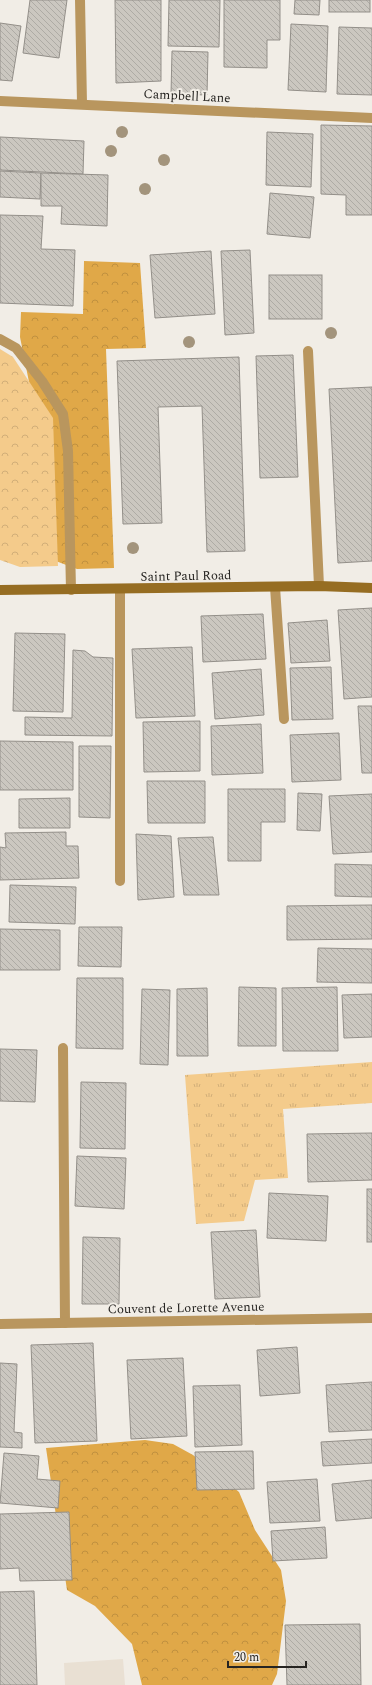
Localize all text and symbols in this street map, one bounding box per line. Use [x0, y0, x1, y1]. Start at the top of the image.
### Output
street label: Campbell Lane [143, 84, 231, 108]
street label: Saint Paul Road [140, 565, 232, 587]
street label: Couvent de Lorette Avenue [107, 1297, 265, 1319]
scale bar [228, 1643, 306, 1669]
text: 20 m [234, 1648, 259, 1667]

